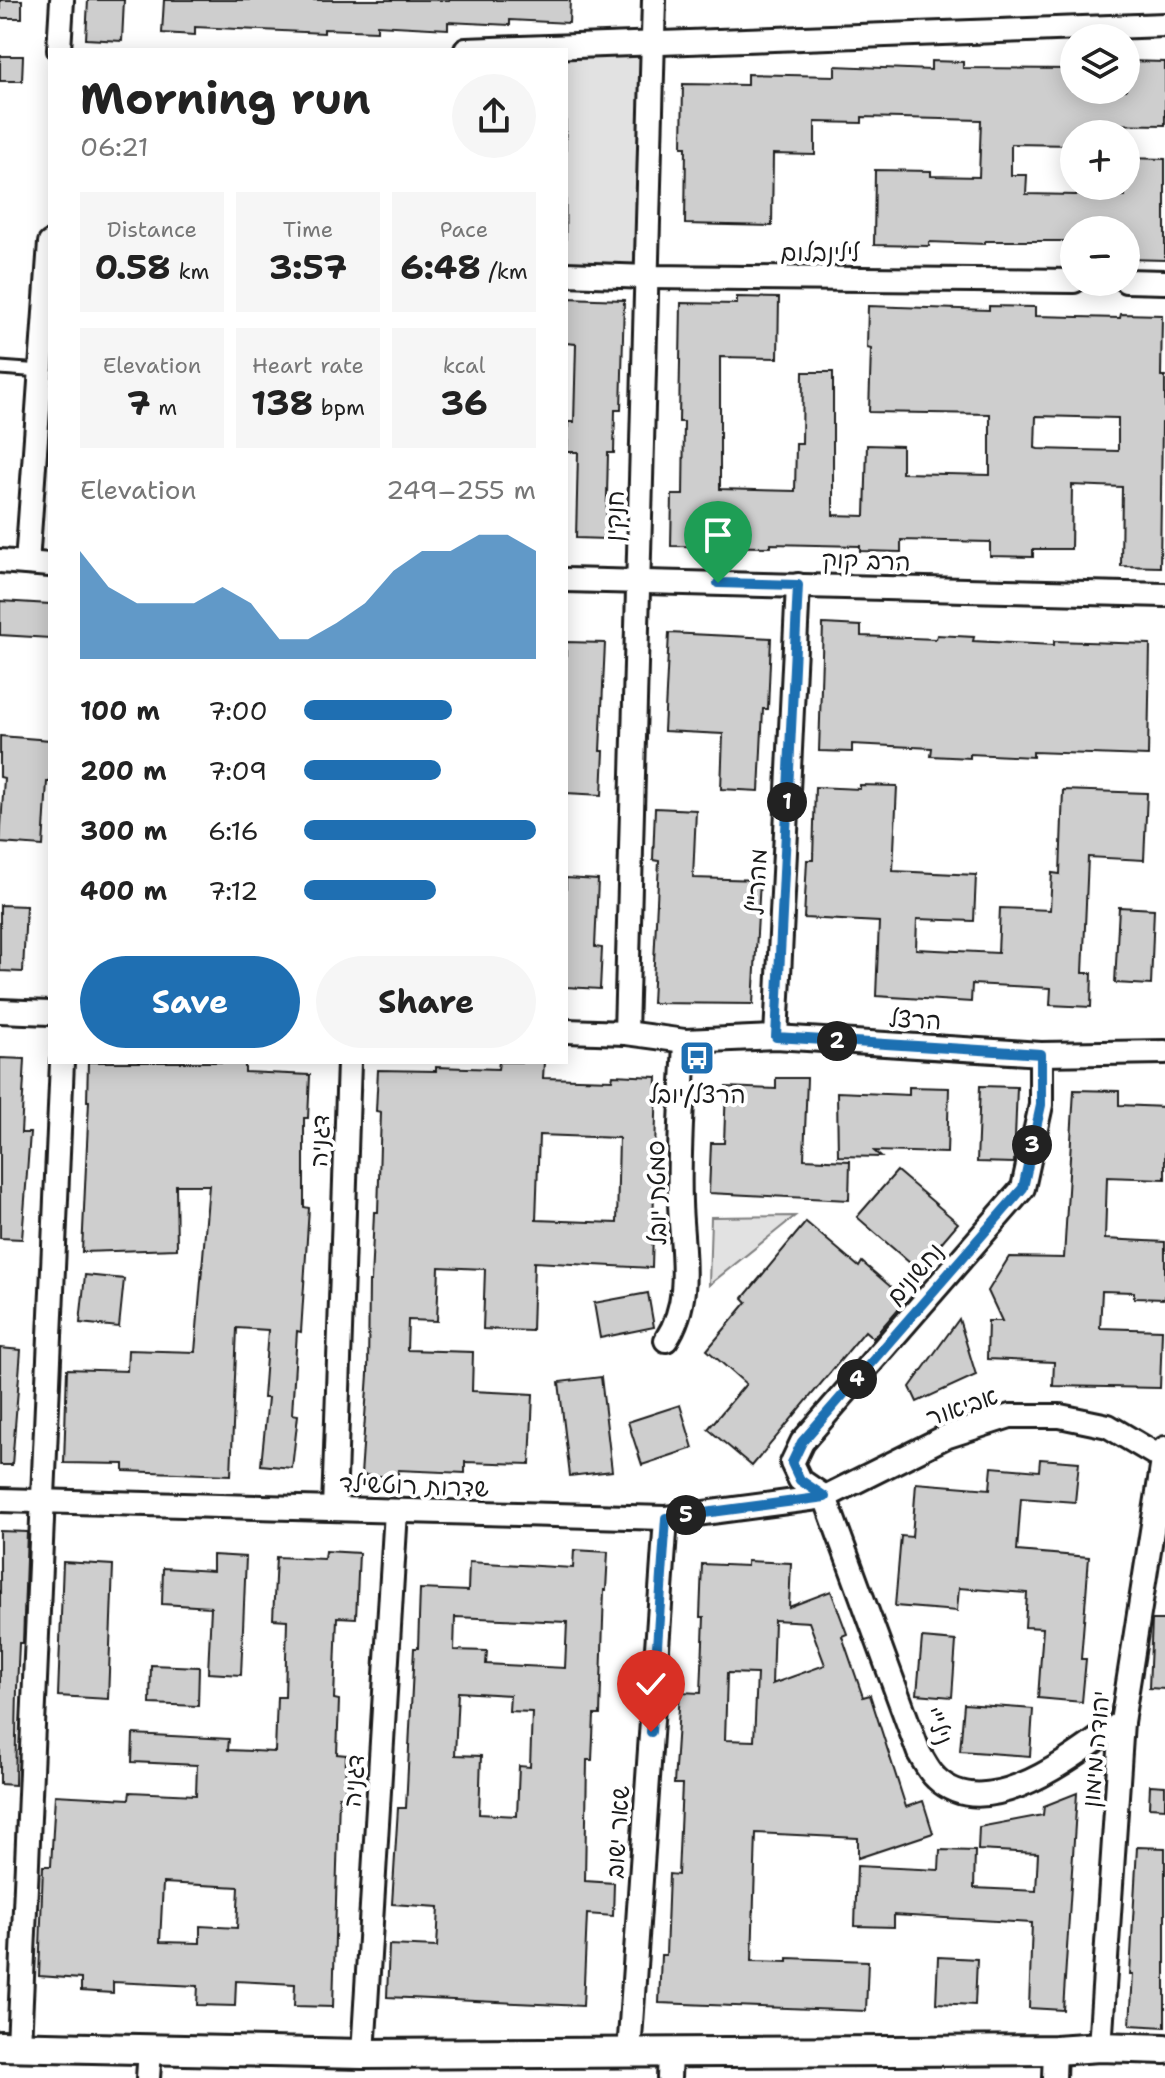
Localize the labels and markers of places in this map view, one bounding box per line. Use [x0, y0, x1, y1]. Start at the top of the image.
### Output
pin [684, 501, 752, 583]
pin: 1 [767, 782, 807, 822]
pin: 2 [817, 1021, 857, 1061]
bus stop icon: הרצל/יובל [678, 1039, 716, 1077]
place label: הרצל/יובל [648, 1079, 746, 1111]
pin: 3 [1012, 1125, 1052, 1165]
pin: 4 [837, 1359, 877, 1399]
pin: 5 [666, 1495, 706, 1535]
pin [617, 1650, 685, 1732]

